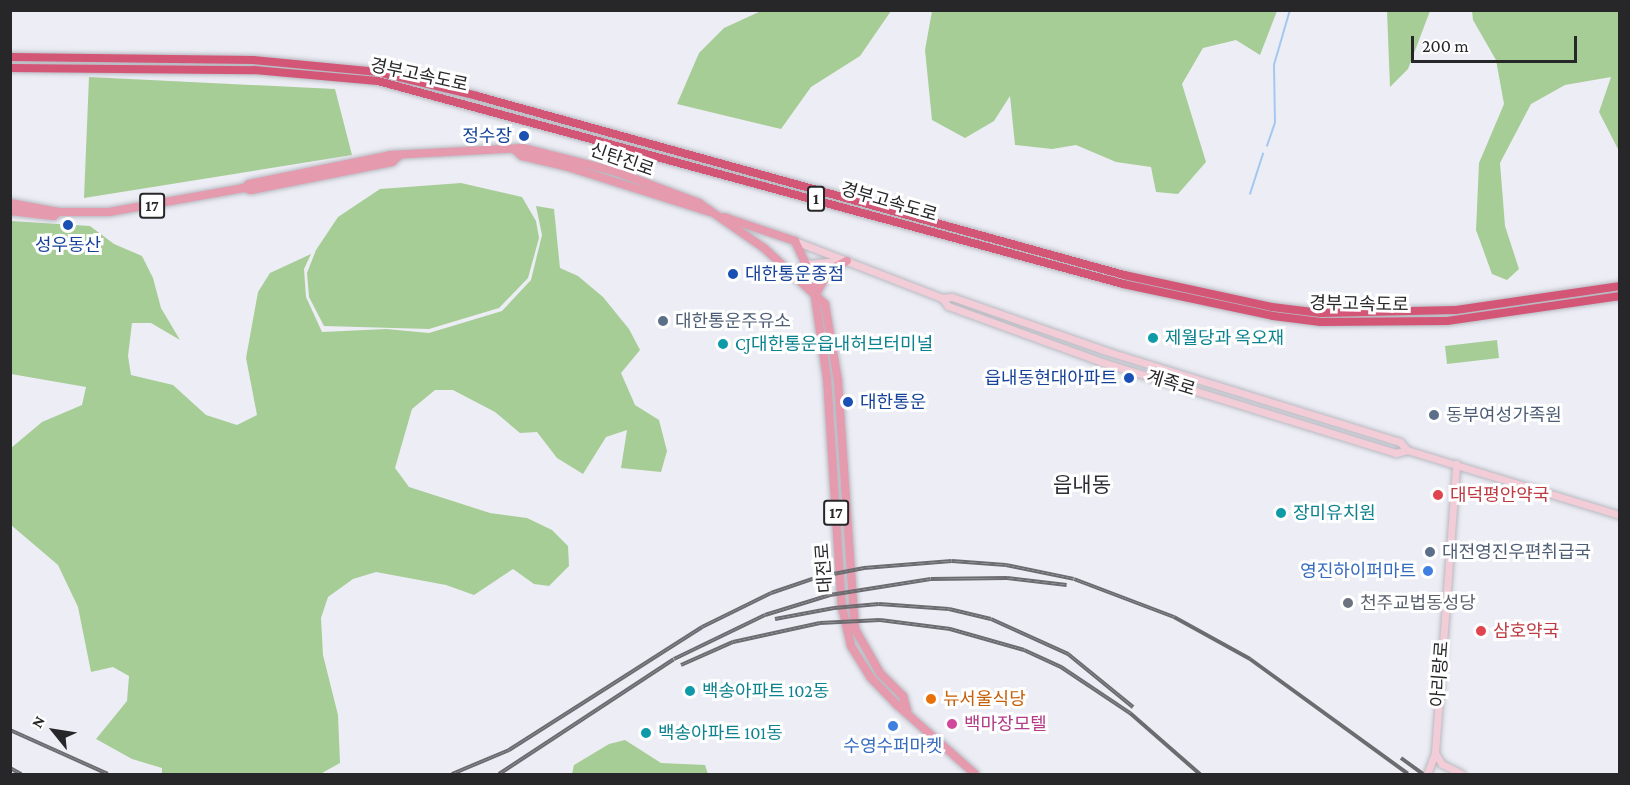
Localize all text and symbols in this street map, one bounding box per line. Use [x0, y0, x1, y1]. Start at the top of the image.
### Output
scale bar [1414, 24, 1580, 62]
text: 200 m [1422, 36, 1469, 56]
street label: 경부고속도로 [368, 54, 470, 96]
place label: 정수장 [462, 125, 512, 147]
marker: 정수장 [517, 129, 531, 143]
street label: 신탄진로 [587, 139, 657, 181]
street label: 경부고속도로 [838, 178, 940, 226]
road number: 1 [807, 186, 825, 212]
road number: 17 [138, 193, 166, 219]
marker: 성우동산 [61, 218, 75, 232]
place label: 성우동산 [35, 234, 101, 256]
place label: 대한통운종점 [745, 263, 844, 285]
marker: 대한통운종점 [726, 267, 740, 281]
street label: 경부고속도로 [1309, 292, 1409, 316]
place label: 대한통운주유소 [675, 310, 791, 332]
marker: 대한통운주유소 [656, 314, 670, 328]
place label: 제월당과 옥오재 [1165, 327, 1284, 349]
marker: 제월당과 옥오재 [1146, 331, 1160, 345]
place label: CJ대한통운읍내허브터미널 [735, 333, 933, 355]
marker: CJ대한통운읍내허브터미널 [716, 337, 730, 351]
street label: 계족로 [1144, 365, 1198, 401]
place label: 읍내동현대아파트 [985, 367, 1117, 389]
marker: 읍내동현대아파트 [1122, 371, 1136, 385]
place label: 대한통운 [860, 391, 926, 413]
marker: 대한통운 [841, 395, 855, 409]
place label: 동부여성가족원 [1446, 404, 1562, 426]
marker: 동부여성가족원 [1427, 408, 1441, 422]
district label: 읍내동 [1053, 472, 1111, 498]
place label: 대덕평안약국 [1450, 484, 1549, 506]
marker: 대덕평안약국 [1431, 488, 1445, 502]
road number: 17 [822, 500, 850, 526]
place label: 장미유치원 [1293, 502, 1376, 524]
marker: 장미유치원 [1274, 506, 1288, 520]
place label: 대전영진우편취급국 [1442, 541, 1591, 563]
street label: 대전로 [811, 542, 837, 594]
marker: 대전영진우편취급국 [1423, 545, 1437, 559]
place label: 영진하이퍼마트 [1300, 560, 1416, 582]
marker: 영진하이퍼마트 [1421, 564, 1435, 578]
place label: 천주교법동성당 [1360, 592, 1476, 614]
marker: 천주교법동성당 [1341, 596, 1355, 610]
place label: 삼호약국 [1493, 620, 1559, 642]
marker: 삼호약국 [1474, 624, 1488, 638]
street label: 아리랑로 [1427, 640, 1453, 708]
place label: 백송아파트 102동 [702, 680, 829, 702]
marker: 백송아파트 102동 [683, 684, 697, 698]
place label: 뉴서울식당 [943, 688, 1026, 710]
marker: 뉴서울식당 [924, 692, 938, 706]
north arrow [24, 701, 84, 761]
text: N [28, 713, 48, 731]
place label: 백마장모텔 [964, 713, 1047, 735]
marker: 백마장모텔 [945, 717, 959, 731]
marker: 수영수퍼마켓 [886, 719, 900, 733]
place label: 백송아파트 101동 [658, 722, 783, 744]
marker: 백송아파트 101동 [639, 726, 653, 740]
place label: 수영수퍼마켓 [843, 735, 943, 757]

